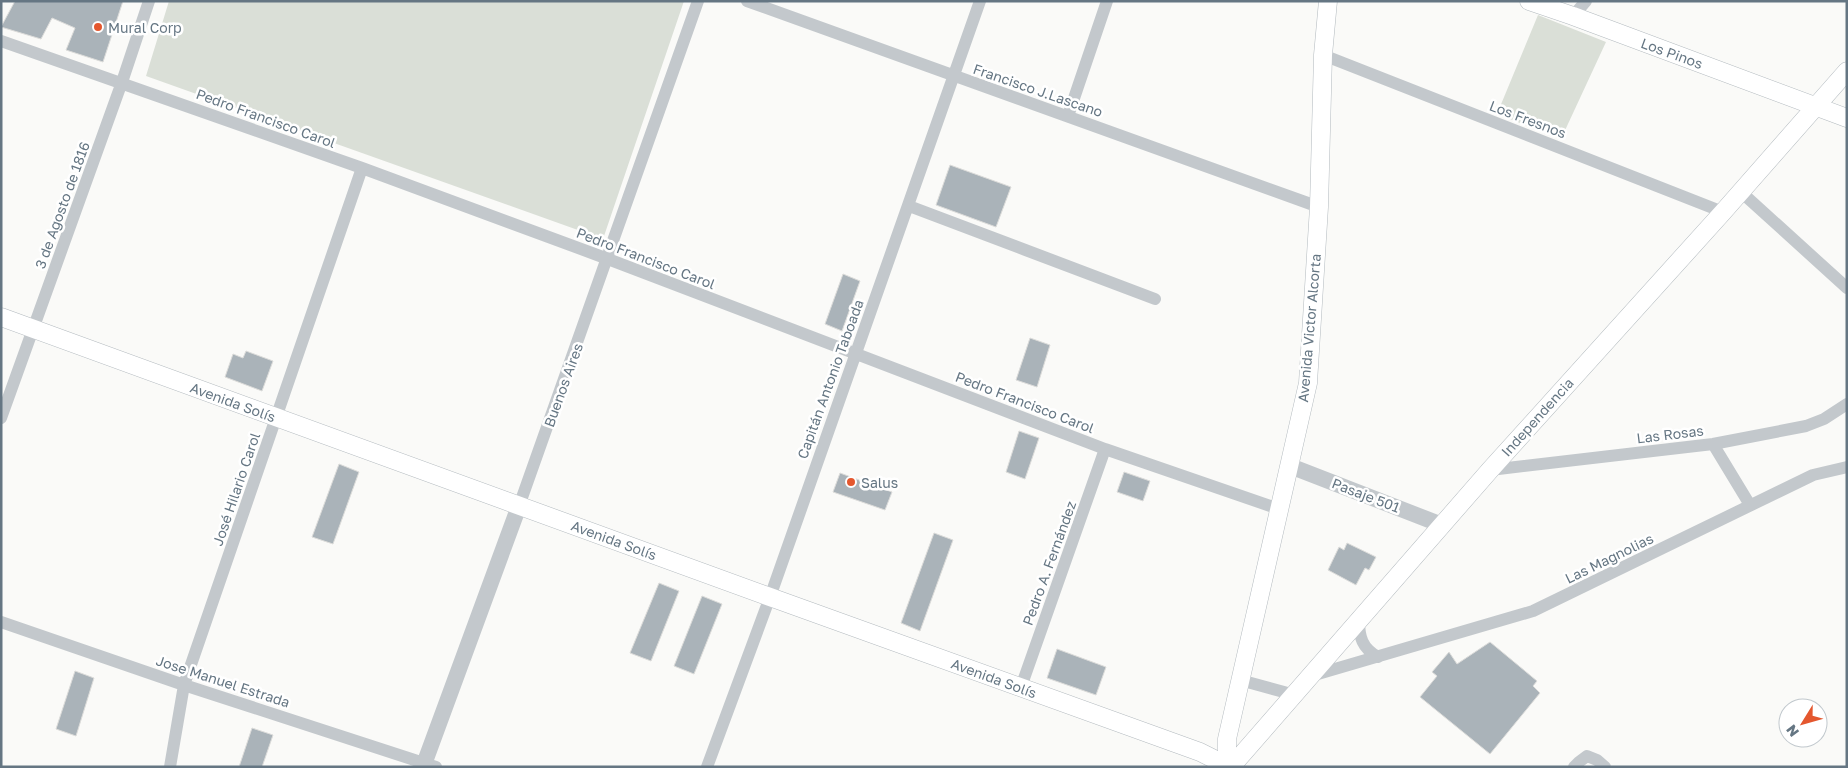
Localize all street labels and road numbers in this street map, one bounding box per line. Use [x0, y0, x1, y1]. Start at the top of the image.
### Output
street label: Los Pinos [1639, 34, 1705, 72]
street label: Francisco J.Lascano [971, 60, 1105, 120]
street label: Pedro Francisco Carol [194, 85, 338, 151]
street label: Los Fresnos [1487, 97, 1569, 141]
street label: 3 de Agosto de 1816 [31, 139, 93, 271]
street label: Pedro Francisco Carol [574, 224, 718, 292]
street label: Avenida Victor Alcorta [1294, 253, 1324, 403]
street label: Capitán Antonio Taboada [793, 297, 867, 461]
street label: Buenos Aires [540, 341, 586, 429]
street label: Pedro Francisco Carol [953, 368, 1097, 436]
street label: Independencia [1497, 374, 1577, 460]
street label: Avenida Solís [188, 379, 278, 425]
street label: Las Rosas [1635, 421, 1705, 447]
street label: José Hilario Carol [209, 430, 263, 548]
street label: Pasaje 501 [1330, 474, 1402, 516]
street label: Pedro A. Fernández [1019, 499, 1079, 627]
street label: Avenida Solís [569, 517, 659, 563]
street label: Las Magnolias [1562, 529, 1656, 587]
street label: Jose Manuel Estrada [154, 651, 292, 711]
street label: Avenida Solís [949, 655, 1039, 701]

